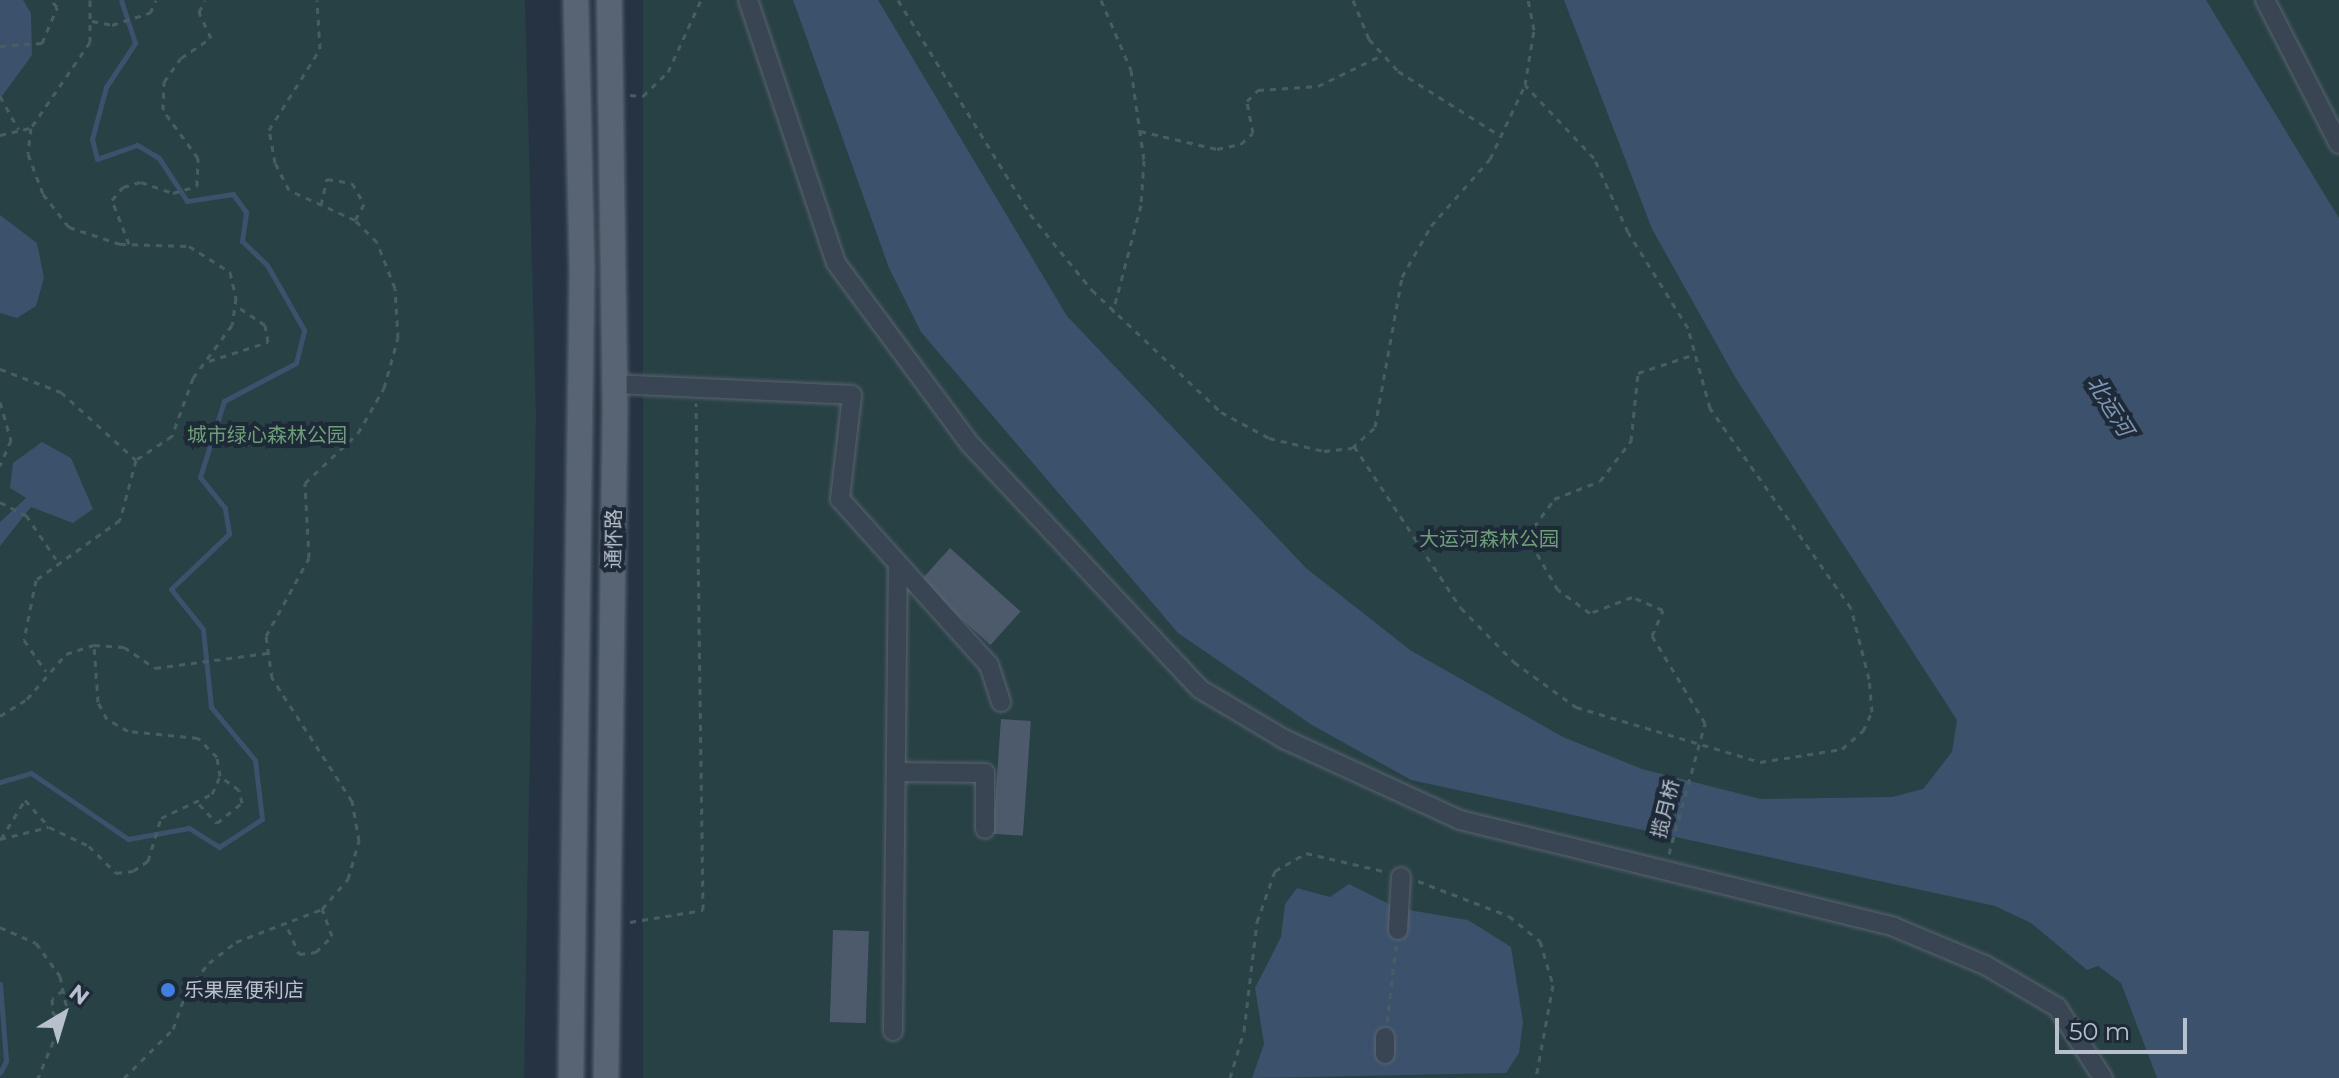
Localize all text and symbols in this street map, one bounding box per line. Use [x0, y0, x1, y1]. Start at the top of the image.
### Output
water label: 北运河 [2081, 371, 2139, 441]
park label: 城市绿心森林公园 [187, 423, 347, 447]
street label: 通怀路 [601, 509, 627, 569]
park label: 大运河森林公园 [1419, 527, 1559, 551]
street label: 揽月桥 [1647, 777, 1685, 841]
north arrow [24, 974, 104, 1054]
place label: 乐果屋便利店 [184, 978, 304, 1002]
text: N [64, 979, 94, 1011]
marker: 乐果屋便利店 [159, 981, 177, 999]
scale bar [2059, 1002, 2191, 1052]
text: 50 m [2069, 1017, 2130, 1046]

